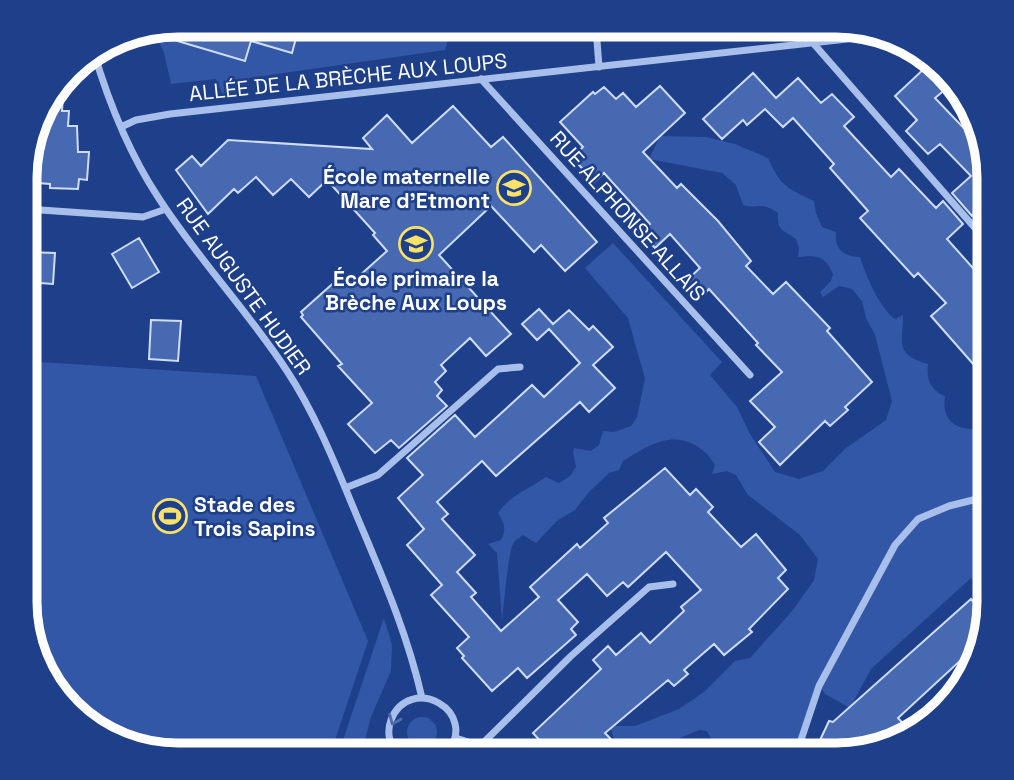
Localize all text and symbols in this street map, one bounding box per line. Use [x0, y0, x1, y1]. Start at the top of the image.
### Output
street label: ALLÉE DE LA BRÈCHE AUX LOUPS [188, 47, 508, 107]
street label: RUE ALPHONSE ALLAIS [544, 125, 712, 307]
place label: École maternelle Mare d'Etmont [323, 163, 490, 214]
school or university icon: École maternelle Mare d'Etmont [495, 169, 533, 207]
street label: RUE AUGUSTE HUDIER [171, 192, 317, 380]
school or university icon: École primaire la Brèche Aux Loups [397, 225, 435, 263]
place label: École primaire la Brèche Aux Loups [325, 265, 507, 316]
place label: Stade des Trois Sapins [194, 491, 315, 542]
sports icon: Stade des Trois Sapins [151, 497, 189, 535]
one-way arrow [388, 713, 402, 725]

